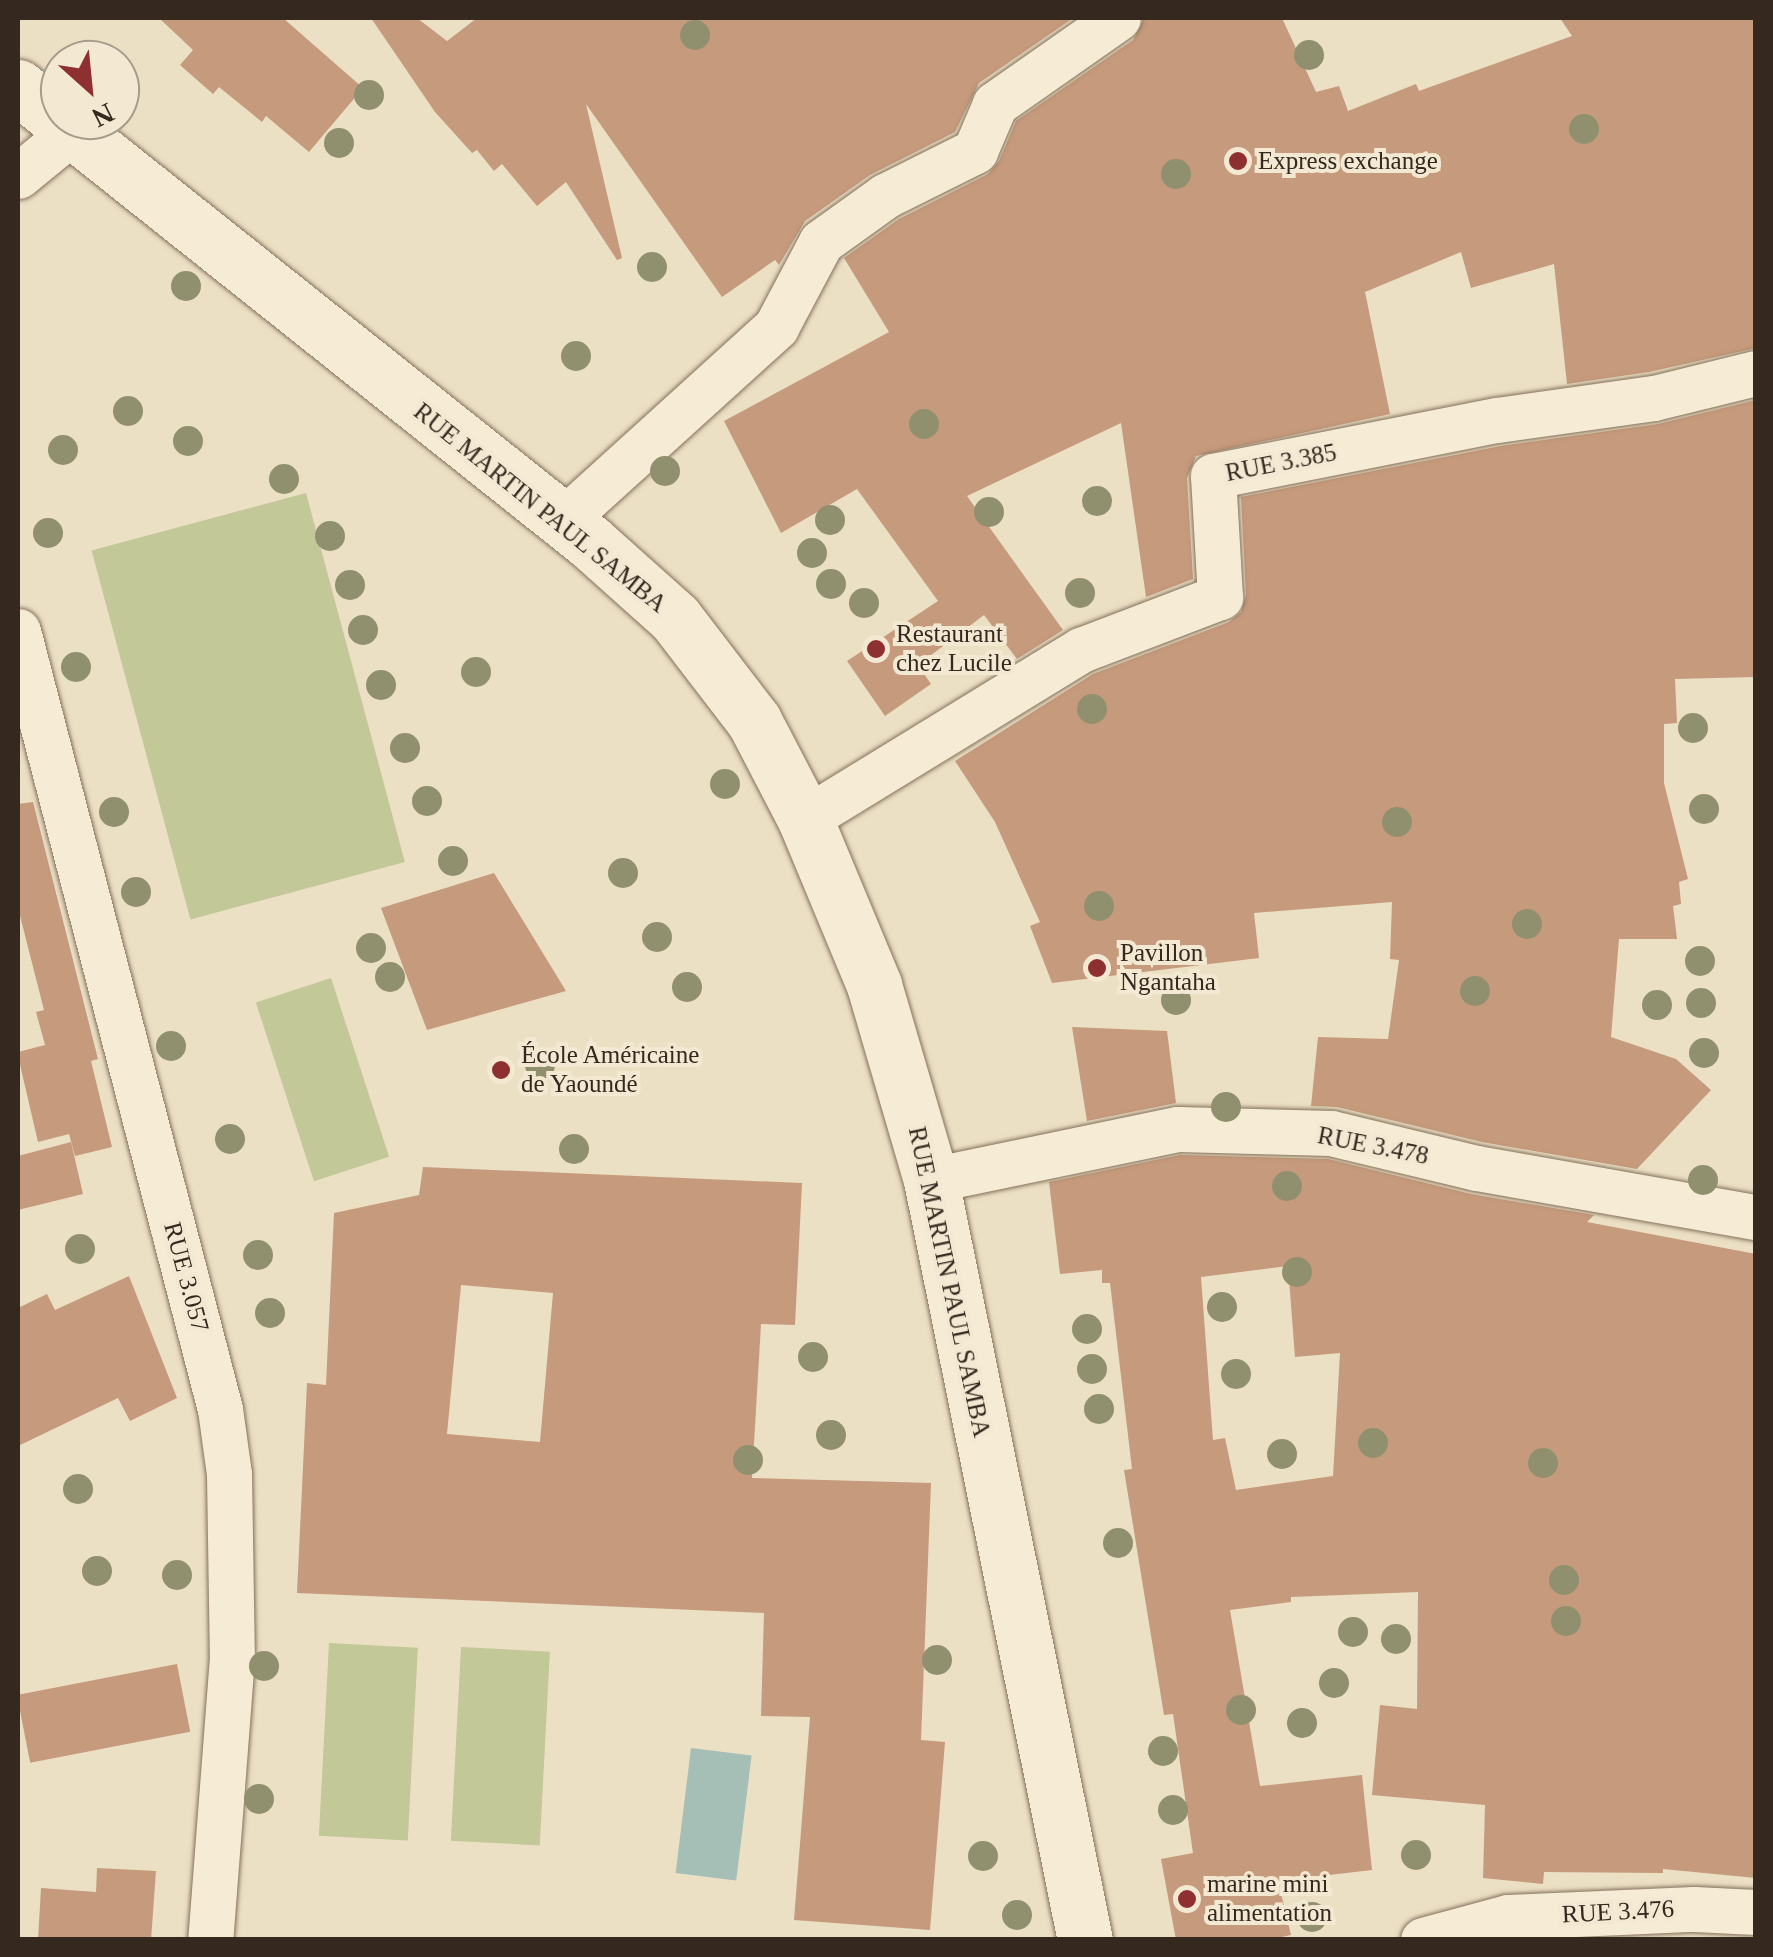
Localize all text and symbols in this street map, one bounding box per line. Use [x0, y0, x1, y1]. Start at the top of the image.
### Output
north arrow [40, 40, 140, 140]
text: N [87, 97, 119, 134]
place label: Express exchange [1258, 146, 1438, 176]
marker: Express exchange [1227, 150, 1249, 172]
street label: RUE MARTIN PAUL SAMBA [407, 396, 673, 620]
street label: RUE 3.385 [1223, 438, 1339, 488]
place label: Restaurant chez Lucile [896, 620, 1012, 679]
marker: Restaurant chez Lucile [865, 638, 887, 660]
place label: Pavillon Ngantaha [1120, 939, 1216, 998]
marker: Pavillon Ngantaha [1084, 955, 1110, 981]
place label: École Américaine de Yaoundé [521, 1041, 701, 1100]
marker: École Américaine de Yaoundé [490, 1059, 512, 1081]
street label: RUE 3.478 [1315, 1121, 1431, 1171]
street label: RUE MARTIN PAUL SAMBA [901, 1123, 997, 1441]
street label: RUE 3.057 [157, 1219, 215, 1335]
place label: marine mini alimentation [1207, 1870, 1332, 1929]
marker: marine mini alimentation [1176, 1888, 1198, 1910]
street label: RUE 3.476 [1561, 1894, 1675, 1930]

